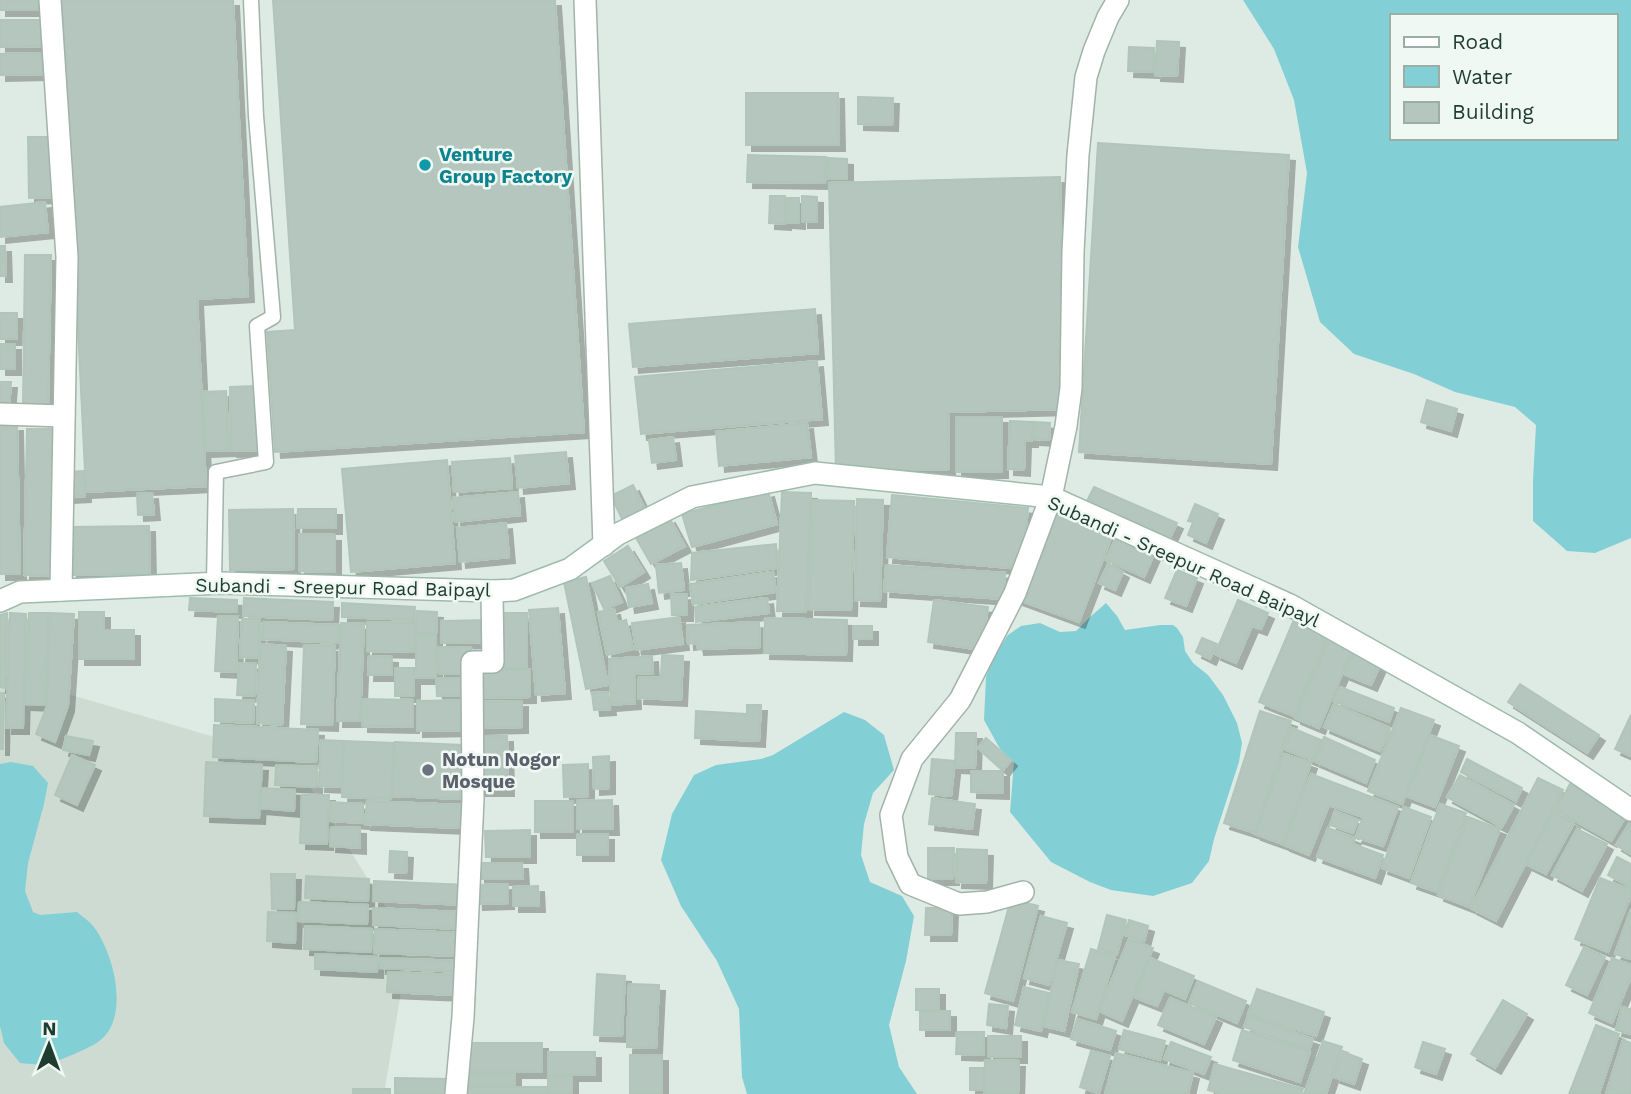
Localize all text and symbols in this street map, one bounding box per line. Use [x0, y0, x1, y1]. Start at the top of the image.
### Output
legend [1390, 14, 1617, 140]
text: Road [1452, 29, 1503, 54]
text: Water [1452, 64, 1513, 89]
text: Building [1452, 99, 1534, 124]
place label: Venture Group Factory [439, 143, 573, 188]
marker: Venture Group Factory [417, 157, 433, 173]
street label: Subandi - Sreepur Road Baipayl [1044, 491, 1324, 632]
street label: Subandi - Sreepur Road Baipayl [195, 573, 491, 602]
place label: Notun Nogor Mosque [442, 748, 561, 793]
marker: Notun Nogor Mosque [420, 762, 436, 778]
north arrow [14, 1010, 84, 1080]
text: N [42, 1017, 57, 1040]

